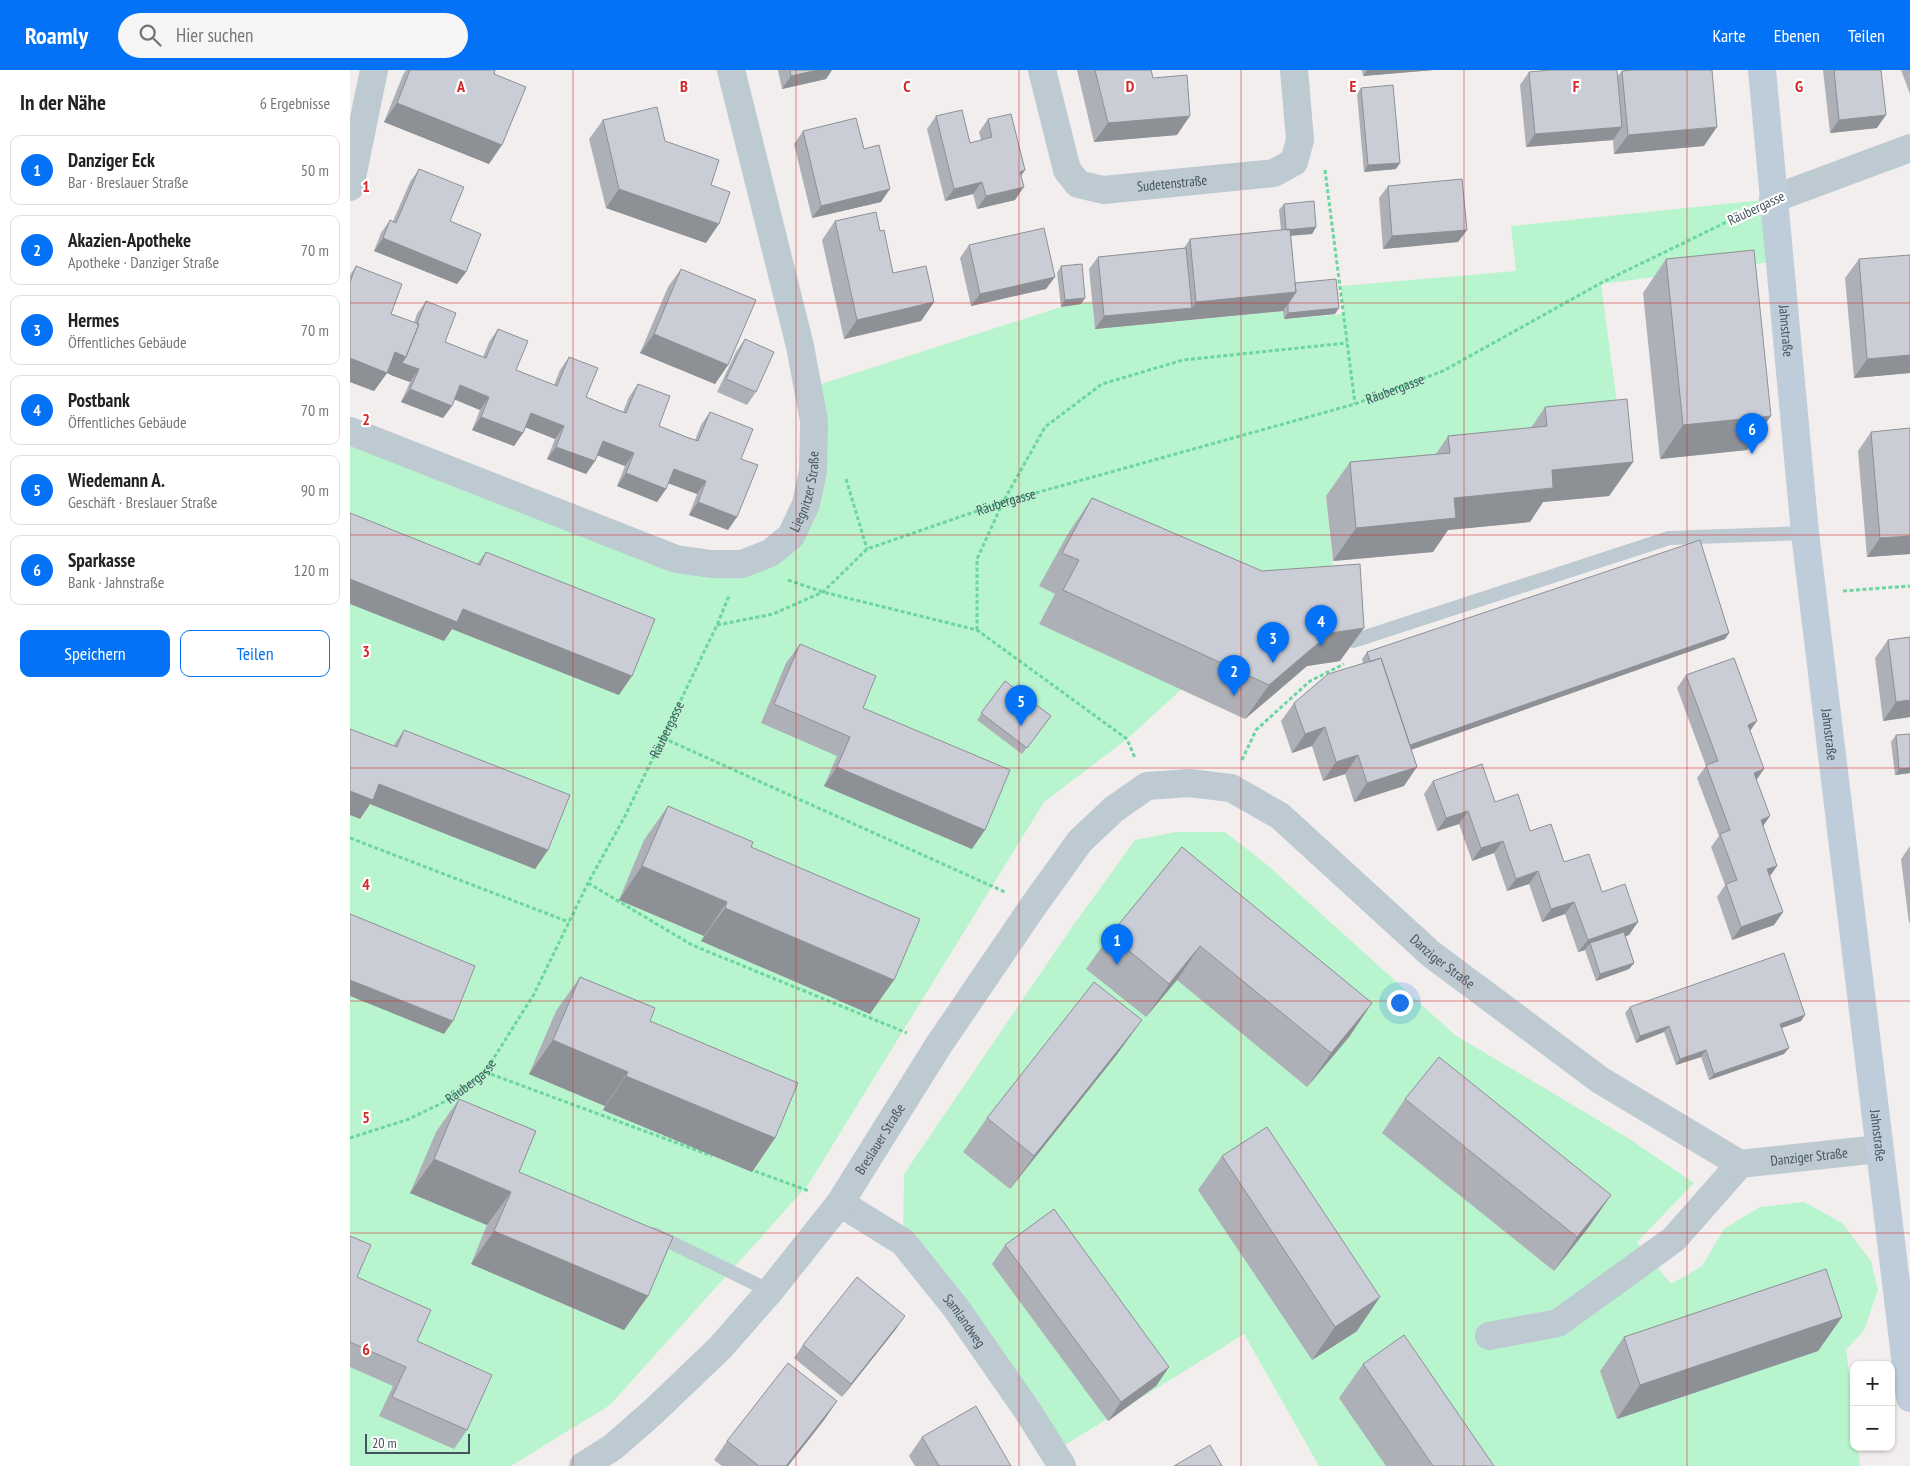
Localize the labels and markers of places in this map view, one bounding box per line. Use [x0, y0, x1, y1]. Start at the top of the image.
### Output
pin: 6 [1736, 413, 1768, 454]
pin: 4 [1305, 605, 1337, 646]
pin: 3 [1257, 622, 1289, 663]
pin: 2 [1218, 655, 1250, 696]
pin: 5 [1005, 685, 1037, 726]
pin: 1 [1101, 924, 1133, 965]

